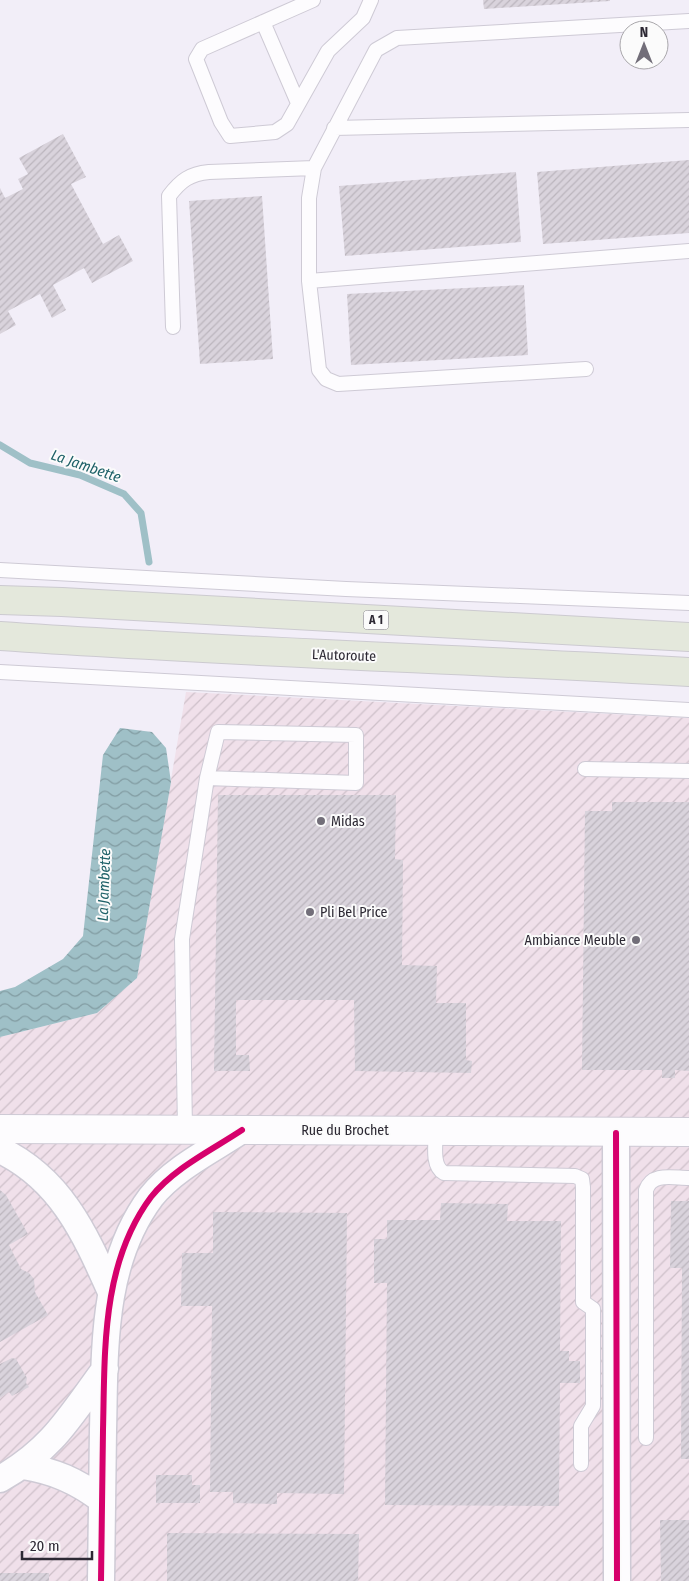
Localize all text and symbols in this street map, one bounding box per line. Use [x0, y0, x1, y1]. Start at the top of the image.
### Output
north arrow [619, 20, 669, 70]
text: N [640, 24, 648, 41]
water label: La Jambette [49, 446, 123, 486]
road number: A 1 [364, 610, 388, 630]
street label: L'Autoroute [312, 646, 376, 665]
place label: Midas [331, 813, 365, 830]
marker: Midas [315, 815, 327, 827]
water label: La Jambette [94, 848, 114, 922]
place label: Pli Bel Price [320, 904, 387, 921]
marker: Pli Bel Price [304, 906, 316, 918]
place label: Ambiance Meuble [525, 932, 626, 949]
marker: Ambiance Meuble [630, 934, 642, 946]
street label: Rue du Brochet [301, 1122, 389, 1139]
scale bar [22, 1528, 92, 1560]
text: 20 m [30, 1537, 60, 1555]

